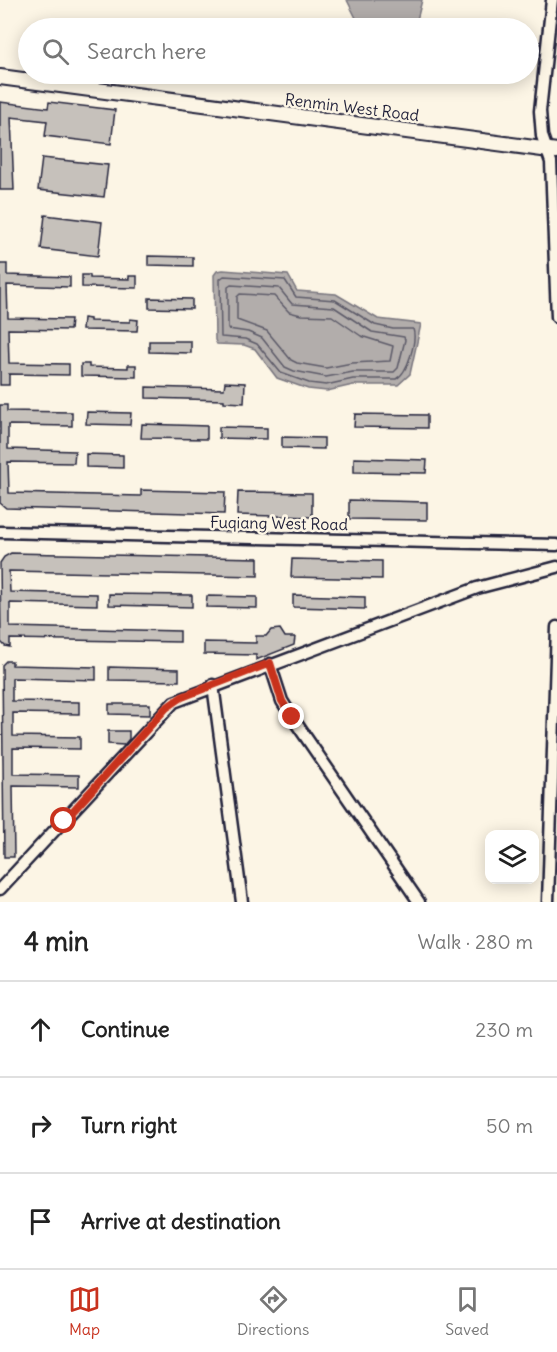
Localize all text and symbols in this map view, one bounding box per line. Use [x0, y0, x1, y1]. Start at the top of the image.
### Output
search box [18, 18, 539, 84]
icon: search [39, 35, 72, 68]
text: Search here [87, 37, 206, 65]
street label: Renmin West Road [284, 89, 420, 125]
street label: Fuqiang West Road [210, 512, 348, 534]
route end [278, 703, 304, 729]
route start [50, 807, 76, 833]
map controls [485, 830, 539, 884]
button: layers [485, 830, 539, 884]
text: 4 min [24, 925, 89, 958]
text: Walk · 280 m [417, 929, 533, 954]
icon: ahead [24, 1013, 57, 1046]
text: Continue [81, 1015, 170, 1043]
text: 230 m [475, 1017, 533, 1042]
icon: right [24, 1109, 57, 1142]
text: Turn right [81, 1111, 177, 1139]
text: 50 m [486, 1113, 533, 1138]
icon: arrive [24, 1205, 57, 1238]
text: Arrive at destination [81, 1207, 281, 1235]
tab: Map [68, 1283, 101, 1339]
tab: Directions [237, 1283, 309, 1339]
tab: Saved [445, 1283, 489, 1339]

